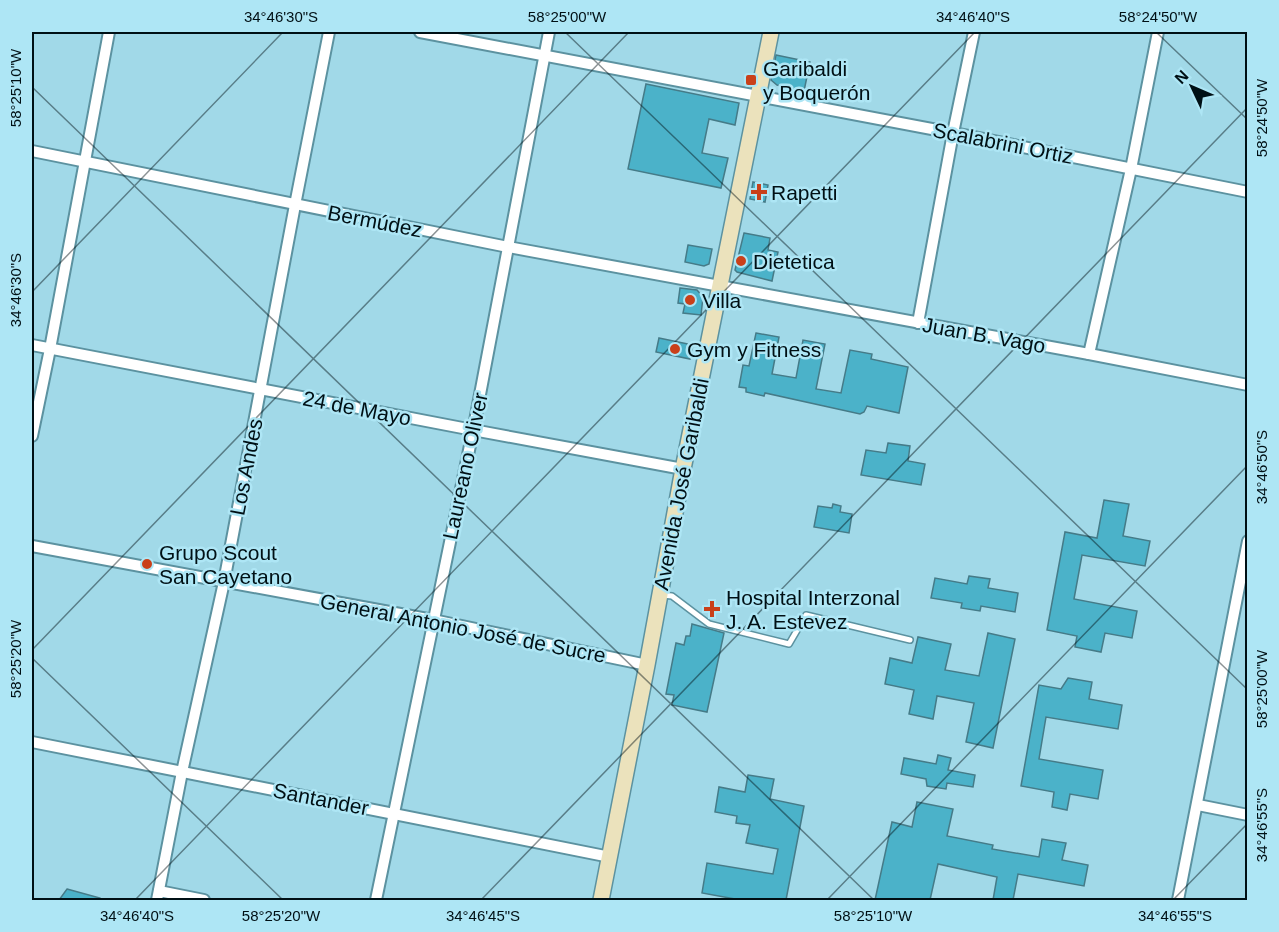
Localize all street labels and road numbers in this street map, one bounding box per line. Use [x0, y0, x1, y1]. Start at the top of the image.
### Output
street label: Scalabrini Ortiz [931, 118, 1075, 168]
street label: Bermúdez [326, 201, 424, 241]
street label: Juan B. Vago [921, 313, 1047, 357]
street label: Avenida José Garibaldi [649, 376, 713, 592]
street label: 24 de Mayo [301, 386, 413, 430]
street label: Laureano Oliver [438, 391, 492, 541]
street label: Los Andes [225, 417, 267, 517]
street label: General Antonio José de Sucre [318, 589, 608, 667]
street label: Santander [271, 778, 371, 820]

